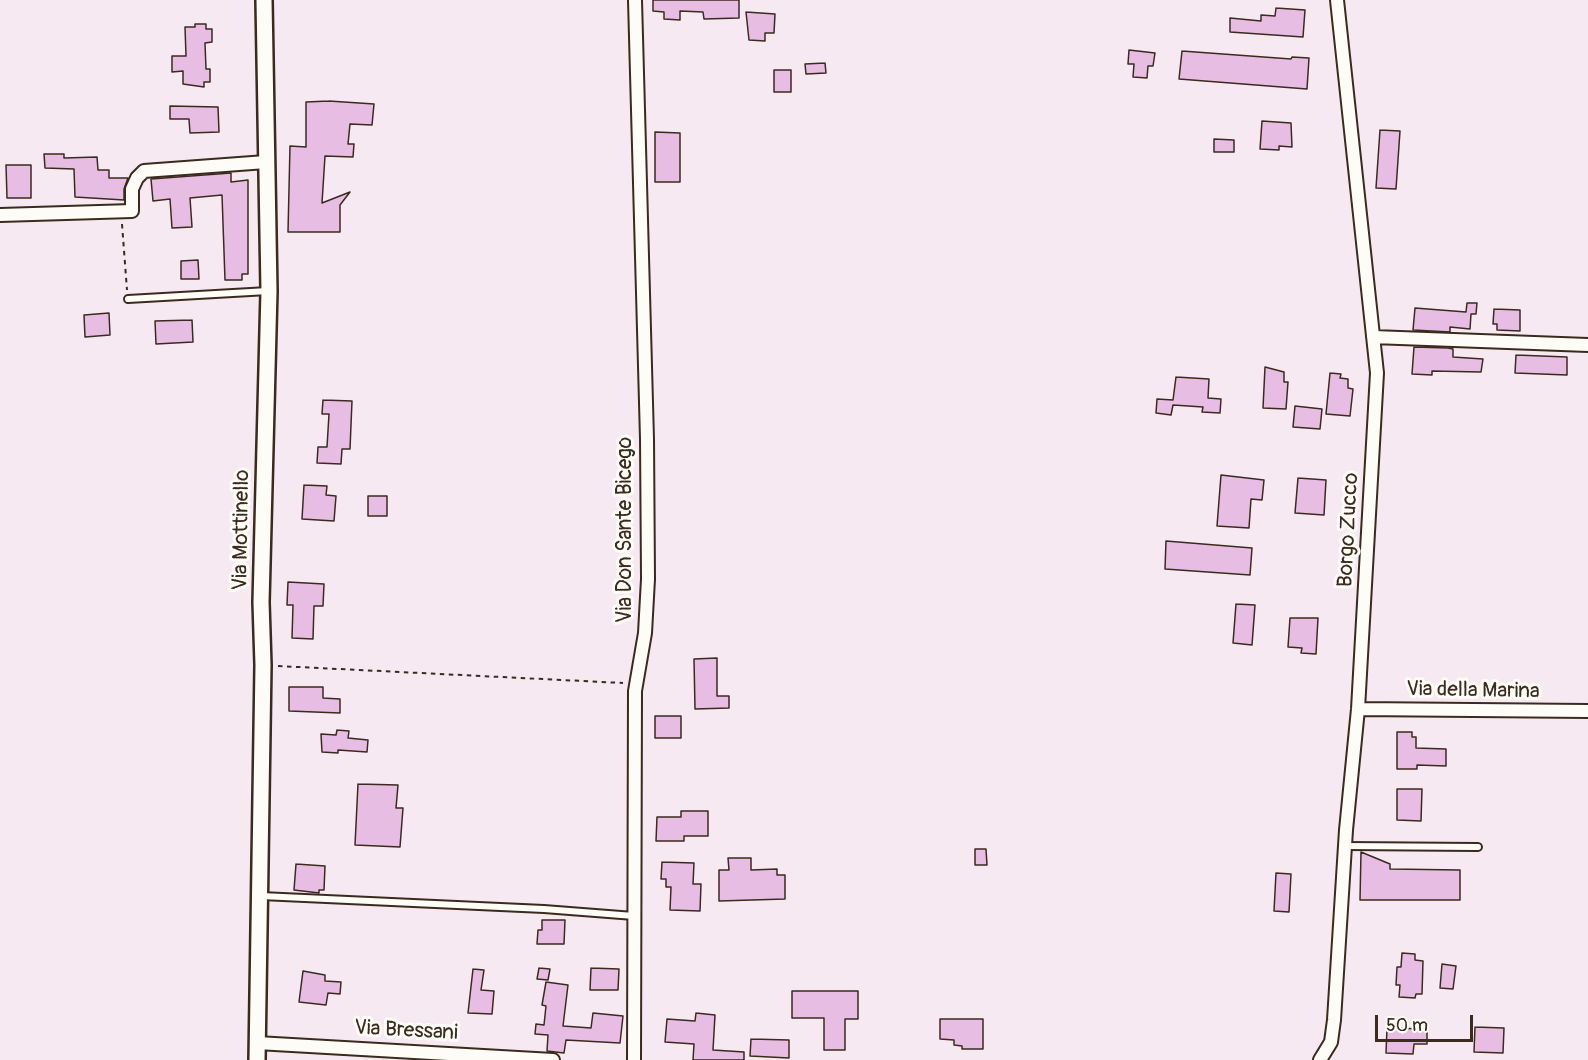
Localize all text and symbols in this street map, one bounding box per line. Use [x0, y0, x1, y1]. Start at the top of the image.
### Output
street label: Via Don Sante Bicego [613, 437, 639, 623]
street label: Via Mottinello [228, 469, 256, 591]
street label: Borgo Zucco [1333, 472, 1365, 588]
street label: Via della Marina [1406, 677, 1540, 705]
scale bar [1378, 1003, 1476, 1041]
text: 50 m [1386, 1014, 1428, 1037]
street label: Via Bressani [354, 1016, 458, 1046]

